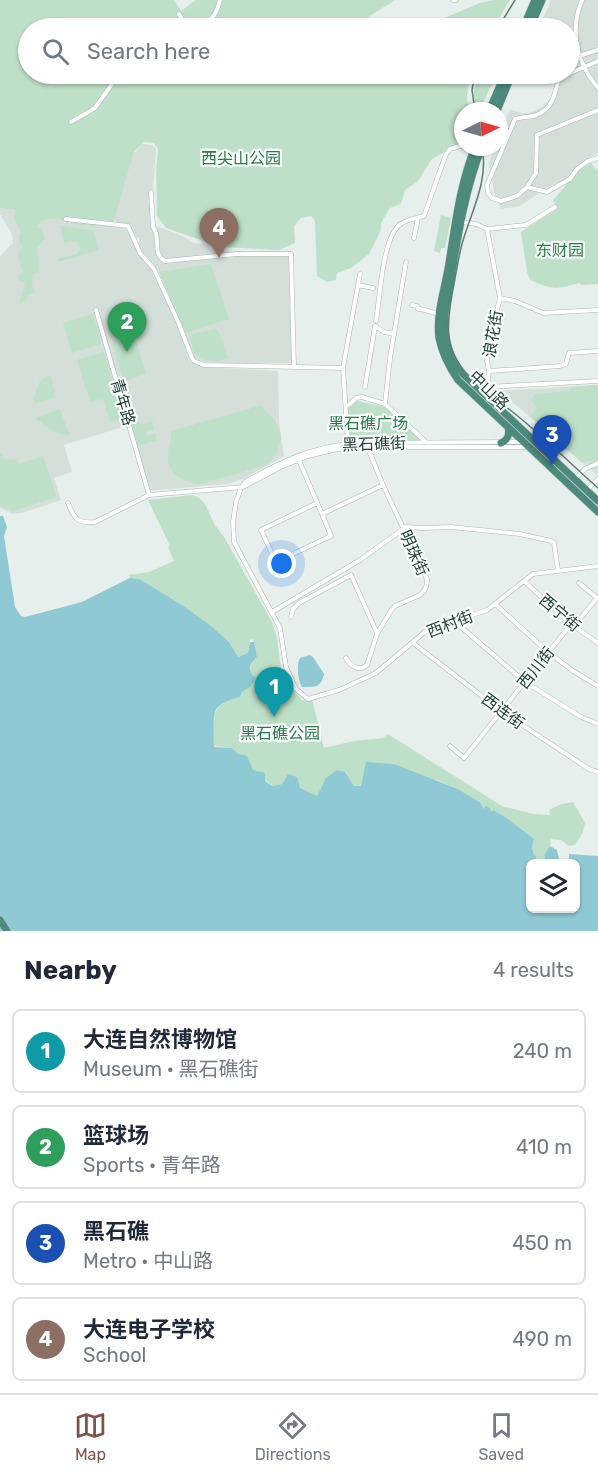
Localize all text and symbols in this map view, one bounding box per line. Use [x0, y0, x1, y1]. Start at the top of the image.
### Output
search box [18, 18, 580, 84]
icon: search [39, 35, 72, 68]
text: Search here [87, 38, 210, 65]
north arrow [454, 102, 508, 156]
park label: 西尖山公园 [201, 149, 281, 168]
pin: 4 [200, 208, 238, 258]
park label: 东财园 [536, 241, 584, 260]
pin: 2 [108, 302, 146, 352]
street label: 浪花街 [479, 309, 507, 359]
street label: 中山路 [465, 366, 513, 414]
street label: 青年路 [107, 376, 139, 428]
park label: 黑石礁广场 [328, 414, 408, 433]
pin: 3 [532, 416, 572, 465]
street label: 黑石礁街 [342, 433, 406, 455]
street label: 明珠街 [396, 527, 432, 579]
your location [267, 549, 296, 578]
street label: 西宁街 [536, 590, 584, 636]
street label: 西村街 [424, 607, 476, 641]
street label: 西川街 [514, 643, 558, 693]
pin: 1 [254, 668, 294, 717]
street label: 西连街 [478, 689, 528, 733]
park label: 黑石礁公园 [240, 724, 320, 743]
map controls [526, 859, 580, 913]
button: layers [526, 859, 580, 913]
text: Nearby [24, 955, 117, 986]
text: 4 results [493, 958, 574, 982]
text: 大连自然博物馆 [83, 1026, 237, 1053]
text: 1 [41, 1039, 50, 1063]
text: 240 m [513, 1039, 572, 1063]
text: Museum · 黑石礁街 [83, 1057, 259, 1081]
text: 篮球场 [83, 1122, 149, 1149]
text: 2 [39, 1135, 52, 1159]
text: 410 m [516, 1135, 572, 1159]
text: Sports · 青年路 [83, 1153, 221, 1177]
text: 黑石礁 [83, 1218, 149, 1245]
text: 3 [39, 1231, 52, 1255]
text: 450 m [512, 1231, 572, 1255]
text: Metro · 中山路 [83, 1249, 213, 1273]
text: 大连电子学校 [83, 1316, 215, 1343]
text: 4 [39, 1327, 52, 1351]
text: 490 m [513, 1327, 572, 1351]
text: School [83, 1343, 146, 1367]
tab: Map [74, 1409, 107, 1464]
tab: Directions [255, 1409, 331, 1464]
tab: Saved [478, 1409, 524, 1464]

